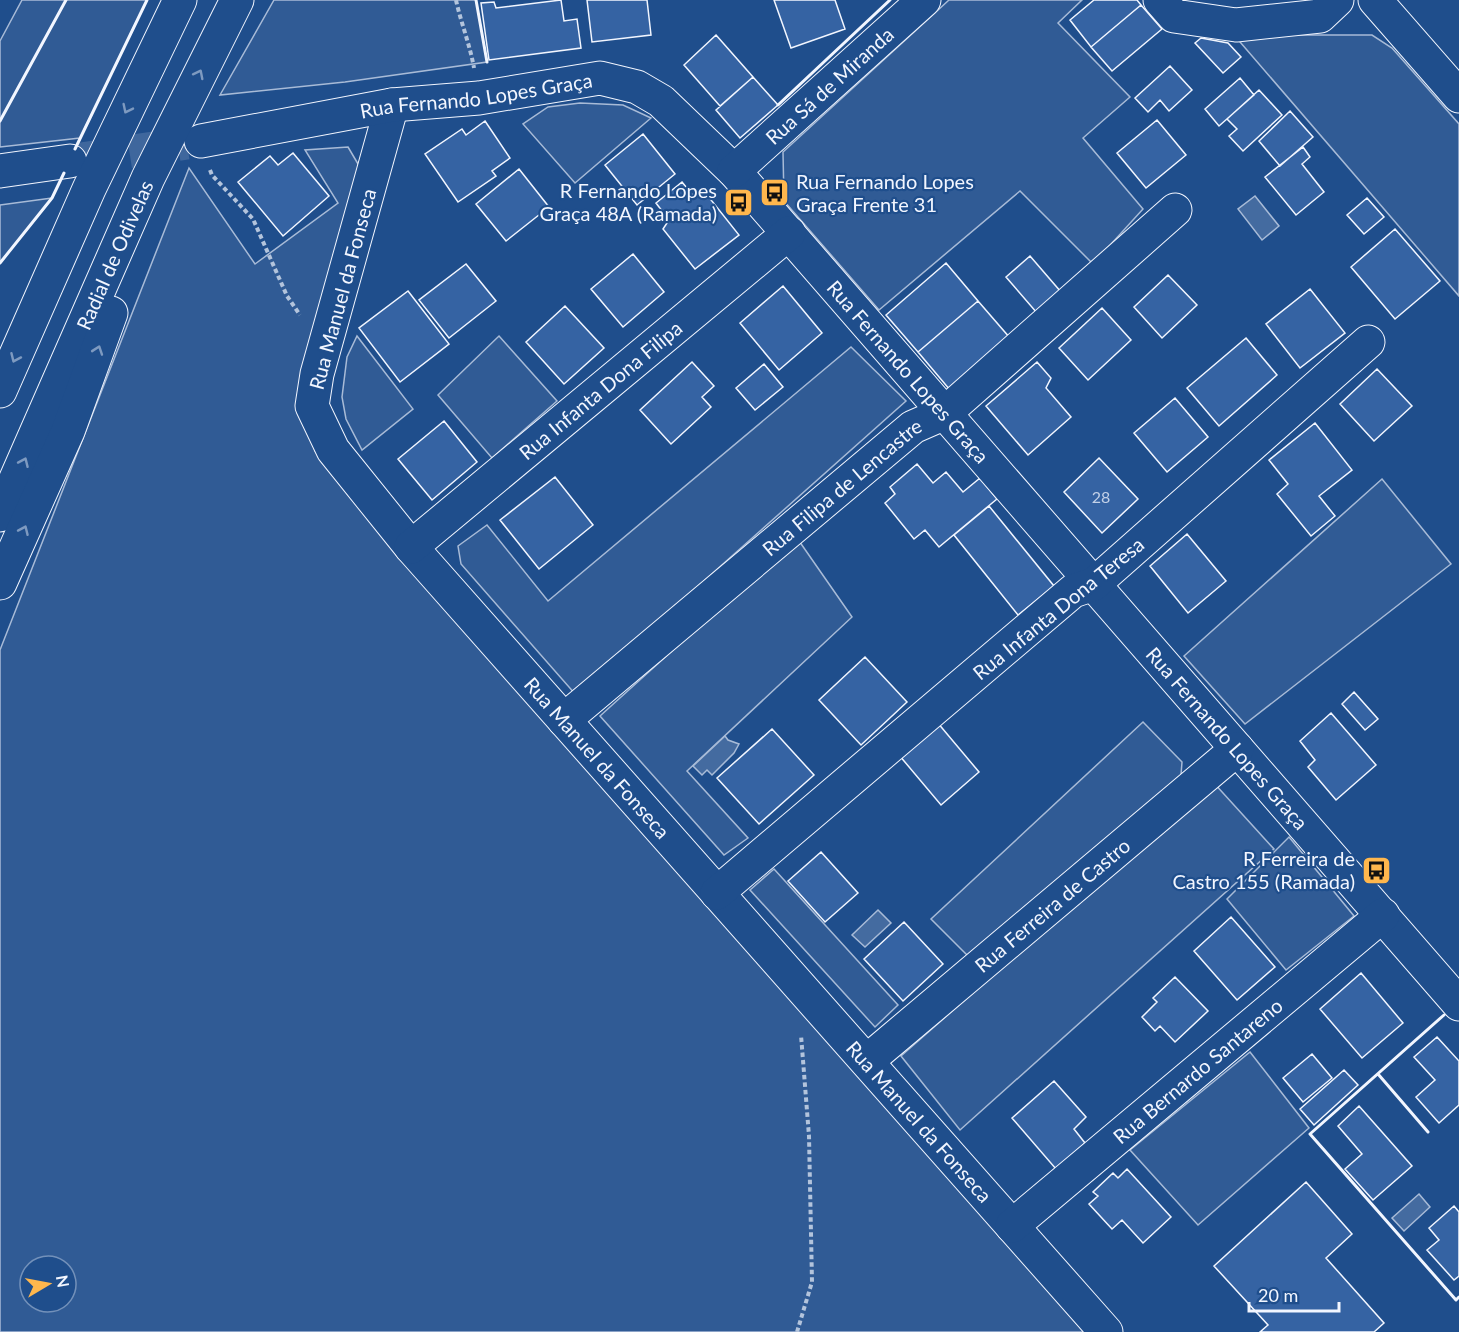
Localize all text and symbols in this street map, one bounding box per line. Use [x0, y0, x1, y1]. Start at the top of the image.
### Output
street label: Rua Sá de Miranda [760, 22, 898, 149]
street label: Rua Fernando Lopes Graça [358, 68, 594, 123]
one-way arrow [192, 69, 203, 80]
one-way arrow [123, 103, 135, 114]
place label: Rua Fernando Lopes Graça Frente 31 [796, 169, 974, 216]
street label: Radial de Odivelas [71, 176, 158, 333]
bus stop icon: Rua Fernando Lopes Graça Frente 31 [759, 177, 791, 209]
place label: R Fernando Lopes Graça 48A (Ramada) [540, 178, 717, 225]
street label: Rua Manuel da Fonseca [304, 186, 380, 392]
bus stop icon: R Fernando Lopes Graça 48A (Ramada) [722, 186, 754, 218]
street label: Rua Fernando Lopes Graça [823, 275, 994, 468]
street label: Rua Infanta Dona Filipa [514, 315, 687, 464]
one-way arrow [91, 345, 104, 356]
one-way arrow [10, 351, 22, 362]
street label: Rua Filipa de Lencastre [757, 413, 925, 560]
one-way arrow [17, 457, 29, 468]
house number: 28 [1092, 487, 1110, 506]
one-way arrow [16, 525, 28, 536]
street label: Rua Infanta Dona Teresa [968, 532, 1148, 684]
street label: Rua Fernando Lopes Graça [1142, 642, 1313, 834]
street label: Rua Manuel da Fonseca [520, 672, 675, 843]
street label: Rua Ferreira de Castro [970, 833, 1134, 977]
place label: R Ferreira de Castro 155 (Ramada) [1172, 846, 1355, 893]
bus stop icon: R Ferreira de Castro 155 (Ramada) [1360, 854, 1392, 886]
street label: Rua Bernardo Santareno [1108, 993, 1287, 1148]
street label: Rua Manuel da Fonseca [842, 1036, 997, 1207]
north arrow [18, 1254, 78, 1314]
text: N [53, 1274, 74, 1289]
scale bar [1249, 1275, 1339, 1313]
text: 20 m [1258, 1284, 1298, 1306]

